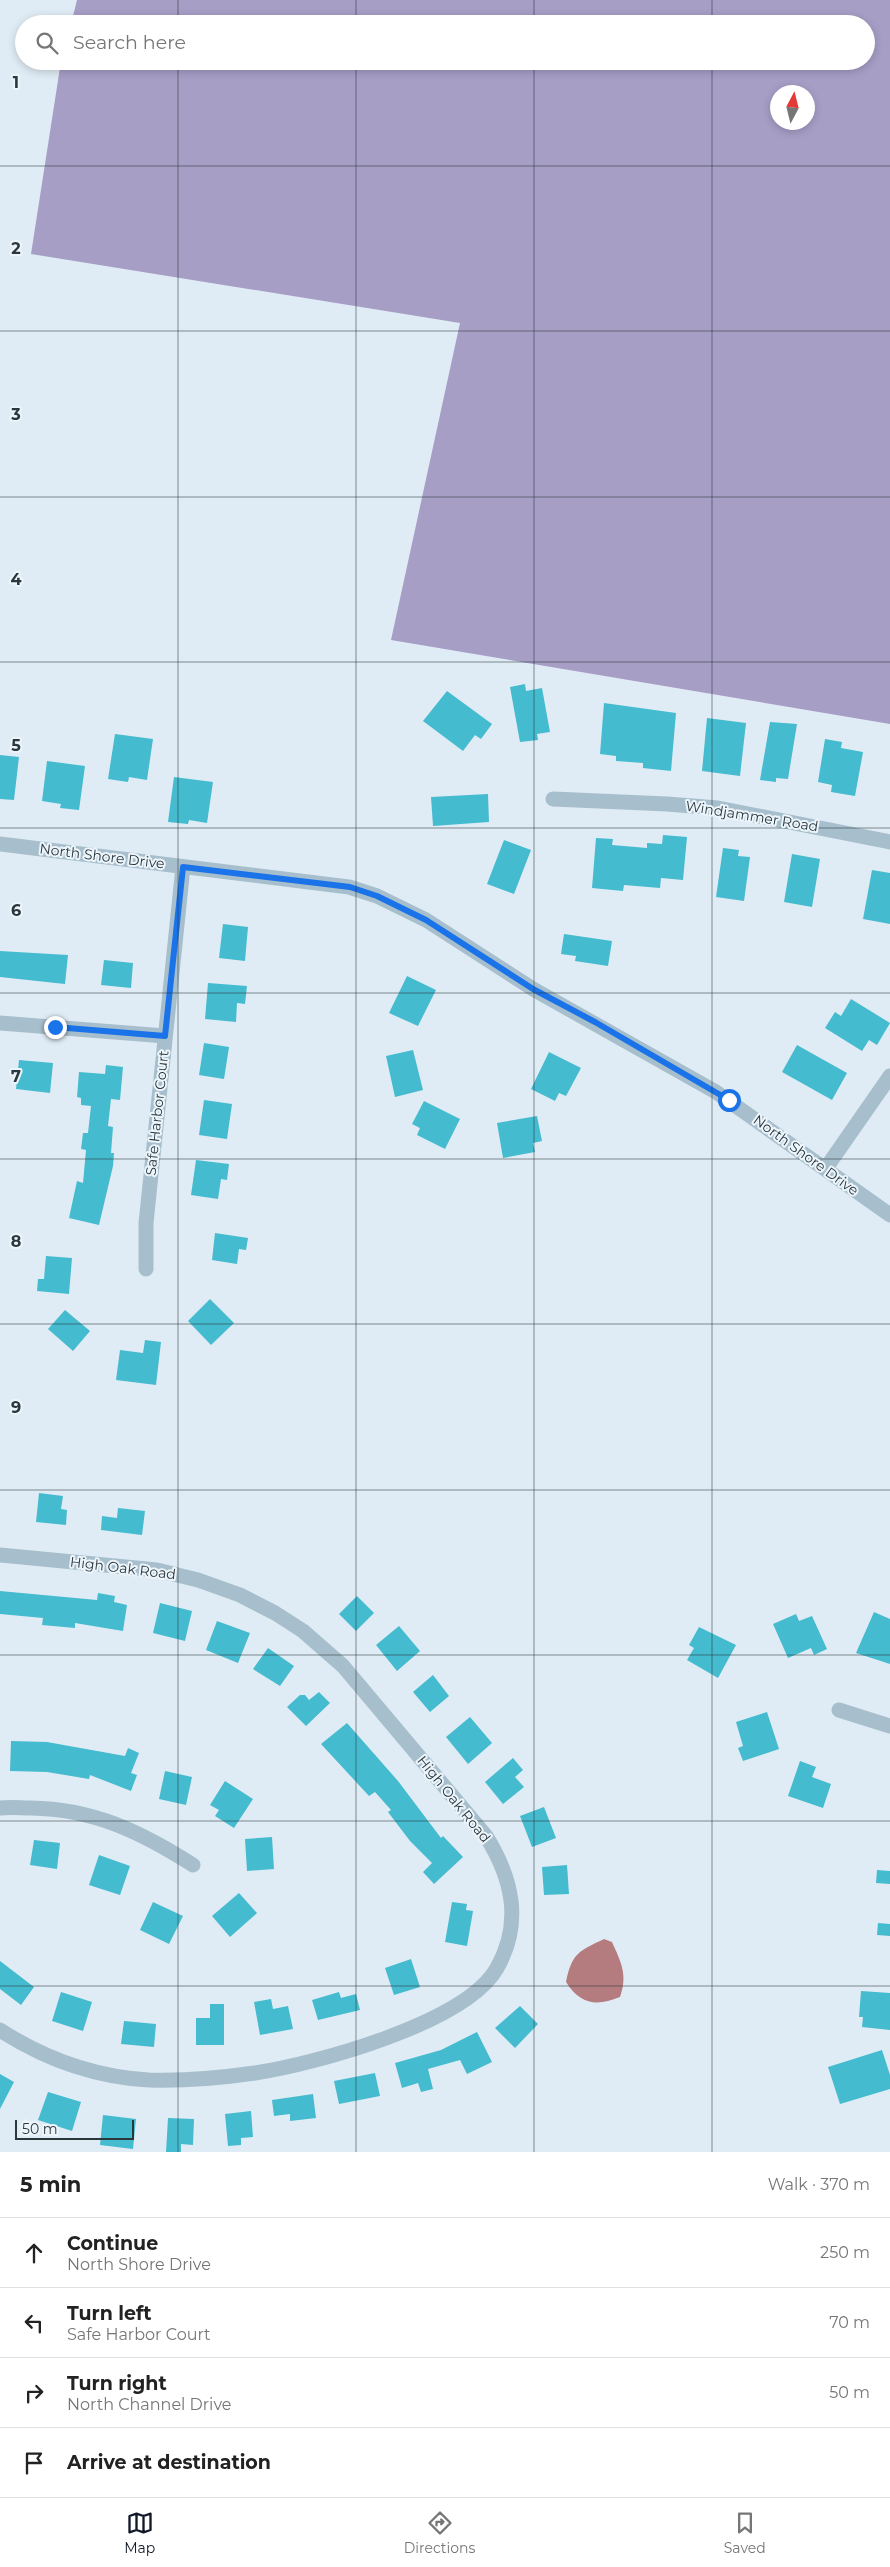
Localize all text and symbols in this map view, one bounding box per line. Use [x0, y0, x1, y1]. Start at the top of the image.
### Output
search box [15, 15, 875, 70]
icon: search [33, 29, 61, 57]
text: Search here [73, 31, 186, 54]
text: 1 [13, 73, 19, 92]
north arrow [770, 85, 815, 130]
text: 2 [11, 239, 21, 258]
text: 3 [10, 405, 21, 424]
text: 4 [10, 570, 22, 589]
text: 5 [11, 736, 21, 755]
street label: Windjammer Road [684, 797, 820, 835]
street label: North Shore Drive [38, 839, 166, 873]
text: 6 [11, 901, 21, 920]
route end [44, 1016, 67, 1039]
street label: Safe Harbor Court [141, 1049, 173, 1176]
text: 7 [11, 1067, 21, 1086]
route start [718, 1089, 741, 1112]
street label: North Shore Drive [750, 1111, 862, 1199]
text: 8 [11, 1232, 21, 1251]
text: 9 [11, 1398, 21, 1417]
street label: High Oak Road [69, 1553, 177, 1583]
street label: High Oak Road [413, 1752, 495, 1846]
scale bar [15, 2117, 134, 2140]
text: 50 m [22, 2120, 58, 2138]
text: 5 min [20, 2172, 81, 2197]
text: Walk · 370 m [768, 2175, 870, 2194]
text: Continue [67, 2232, 158, 2255]
icon: ahead [20, 2239, 48, 2267]
text: 250 m [820, 2243, 870, 2262]
text: North Shore Drive [67, 2255, 211, 2274]
text: Turn left [67, 2302, 152, 2325]
icon: left [20, 2309, 48, 2337]
text: 70 m [829, 2313, 870, 2332]
text: Safe Harbor Court [67, 2325, 211, 2344]
text: Turn right [67, 2372, 167, 2395]
icon: right [20, 2379, 48, 2407]
text: 50 m [829, 2383, 870, 2402]
text: North Channel Drive [67, 2395, 232, 2414]
icon: arrive [20, 2449, 48, 2477]
text: Arrive at destination [67, 2451, 271, 2474]
tab: Map [124, 2509, 155, 2557]
tab: Directions [404, 2509, 475, 2557]
tab: Saved [724, 2509, 766, 2557]

